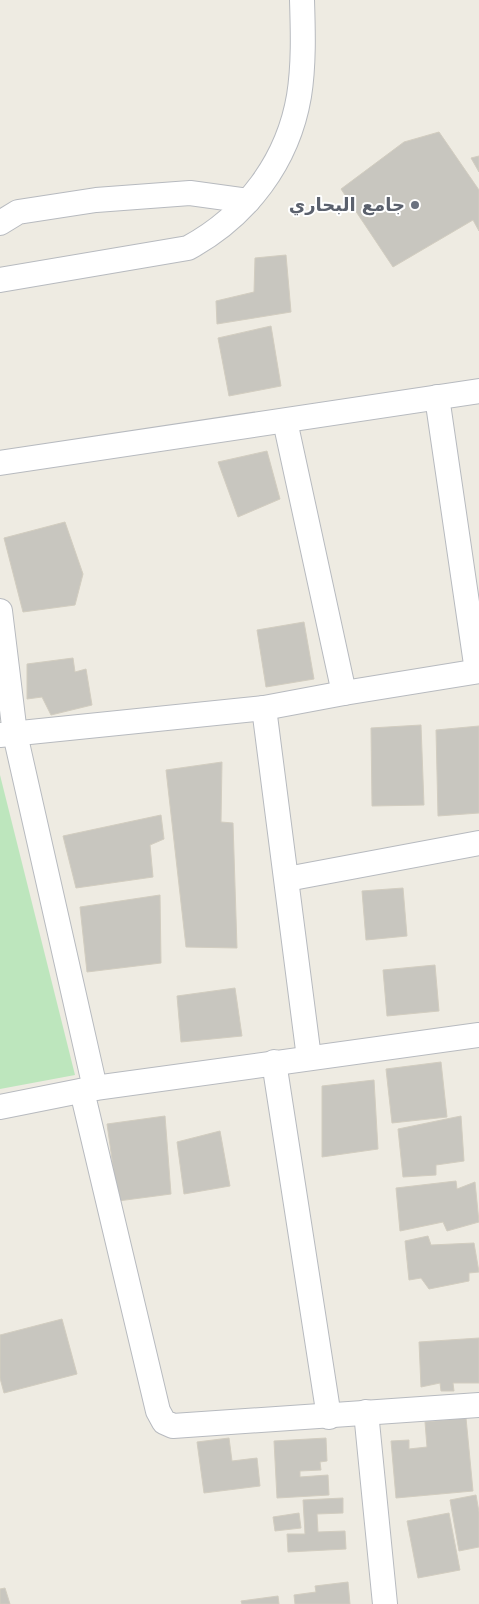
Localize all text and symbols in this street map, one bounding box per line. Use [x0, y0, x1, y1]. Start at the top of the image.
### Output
place label: جامع البحاري [289, 194, 405, 216]
marker: جامع البحاري [409, 199, 421, 211]

